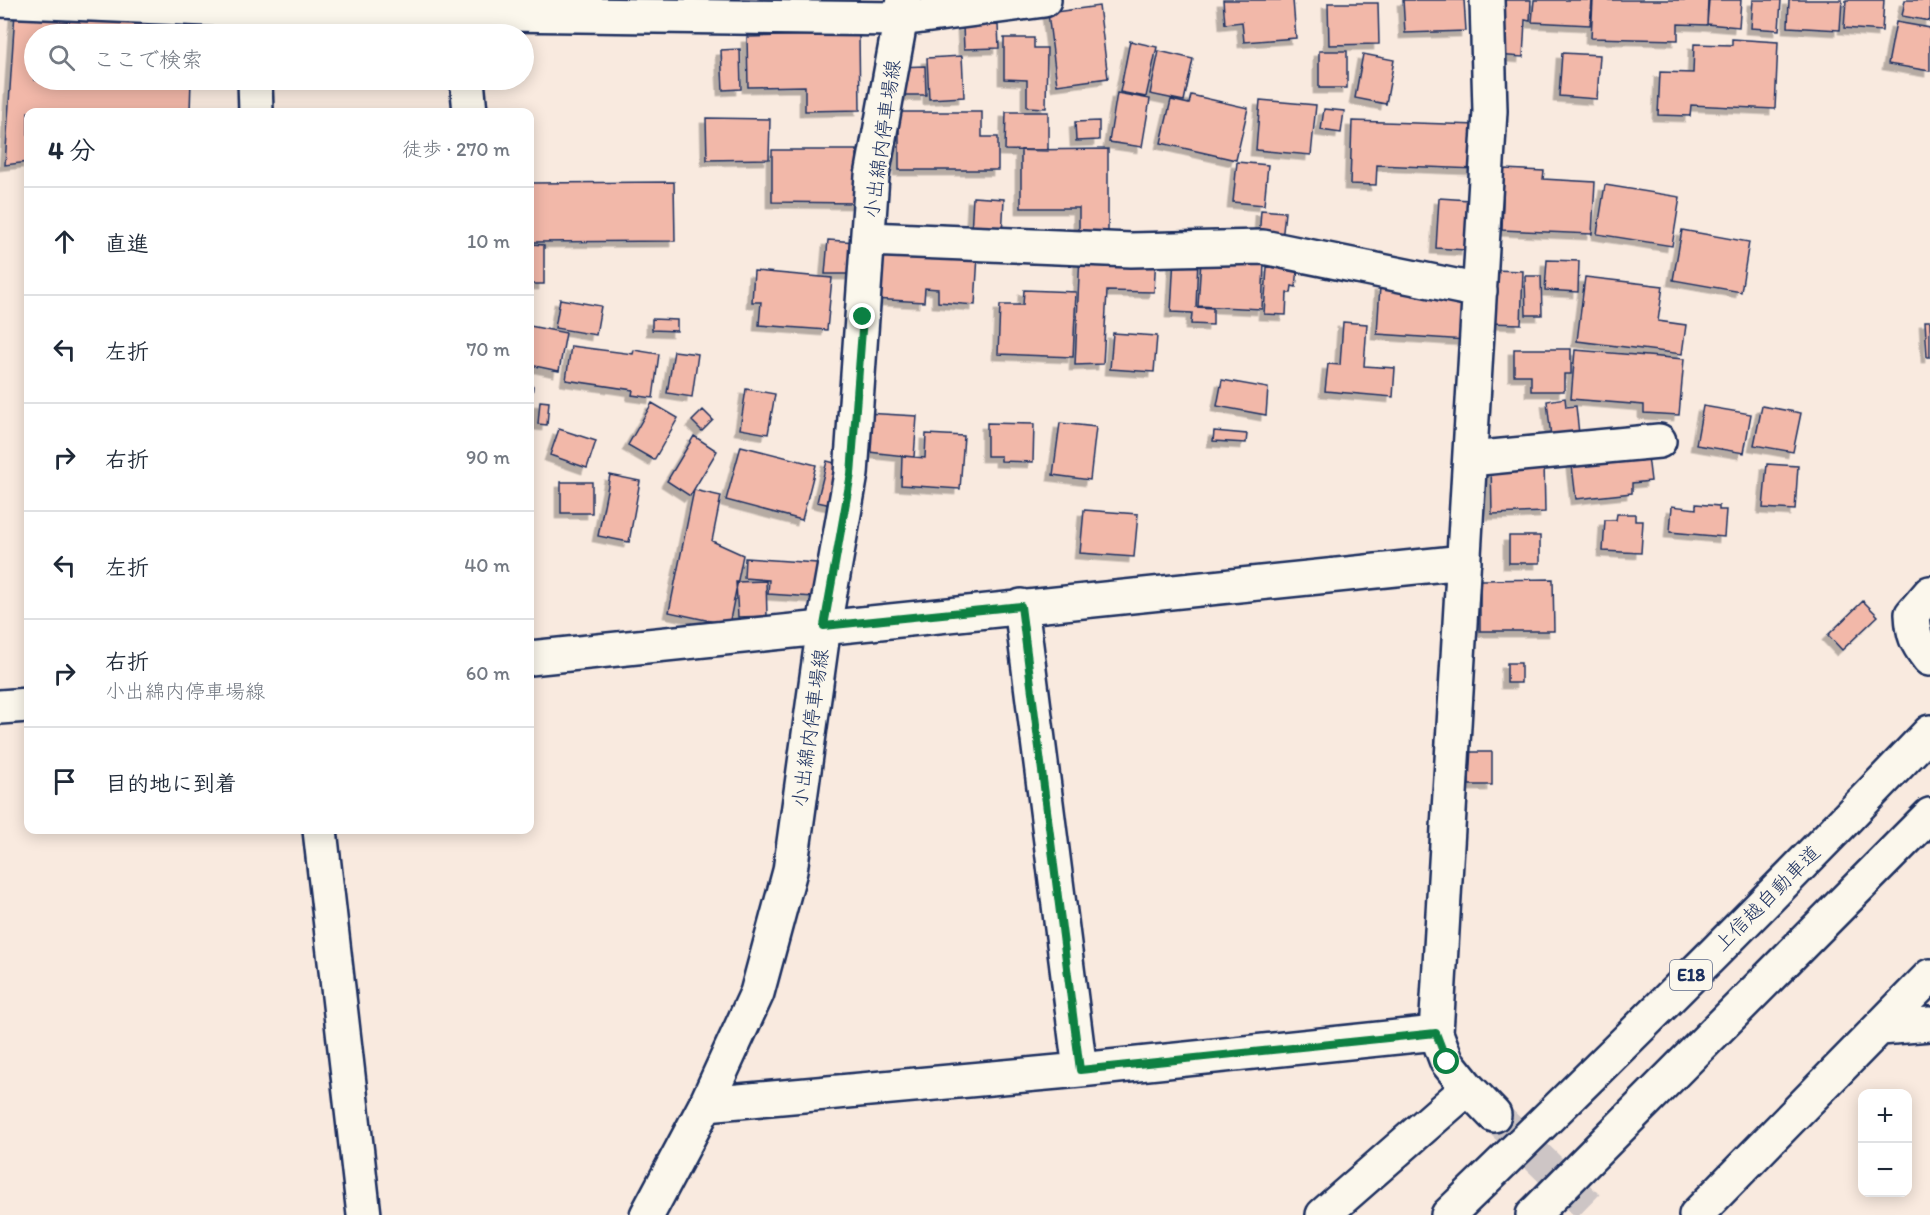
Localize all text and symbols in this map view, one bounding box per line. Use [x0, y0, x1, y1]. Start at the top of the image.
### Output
search box [24, 24, 534, 90]
icon: search [45, 41, 78, 74]
text: ここで検索 [93, 46, 203, 73]
street label: 小出綿内停車場線 [859, 58, 905, 220]
text: 4 分 [48, 134, 95, 166]
text: 徒歩 · 270 m [402, 137, 510, 161]
icon: ahead [48, 225, 81, 258]
text: 10 m [467, 229, 510, 253]
text: 直進 [105, 230, 149, 257]
route end [849, 303, 875, 329]
icon: left [48, 333, 81, 366]
text: 70 m [466, 337, 510, 361]
text: 左折 [105, 338, 149, 365]
icon: right [48, 441, 81, 474]
text: 90 m [466, 445, 510, 469]
text: 右折 [105, 446, 149, 473]
icon: left [48, 549, 81, 582]
text: 40 m [464, 553, 510, 577]
text: 左折 [105, 554, 149, 581]
street label: 小出綿内停車場線 [787, 647, 833, 809]
text: 右折 [105, 648, 149, 675]
icon: right [48, 657, 81, 690]
text: 60 m [466, 661, 510, 685]
text: 小出綿内停車場線 [105, 679, 265, 703]
icon: arrive [48, 765, 81, 798]
text: 目的地に到着 [105, 770, 237, 797]
street label: 上信越自動車道 [1709, 840, 1825, 956]
road number: E18 [1670, 960, 1712, 990]
route start [1433, 1048, 1459, 1074]
map controls [1858, 1089, 1912, 1197]
button: + [1858, 1089, 1912, 1143]
button: − [1858, 1143, 1912, 1197]

